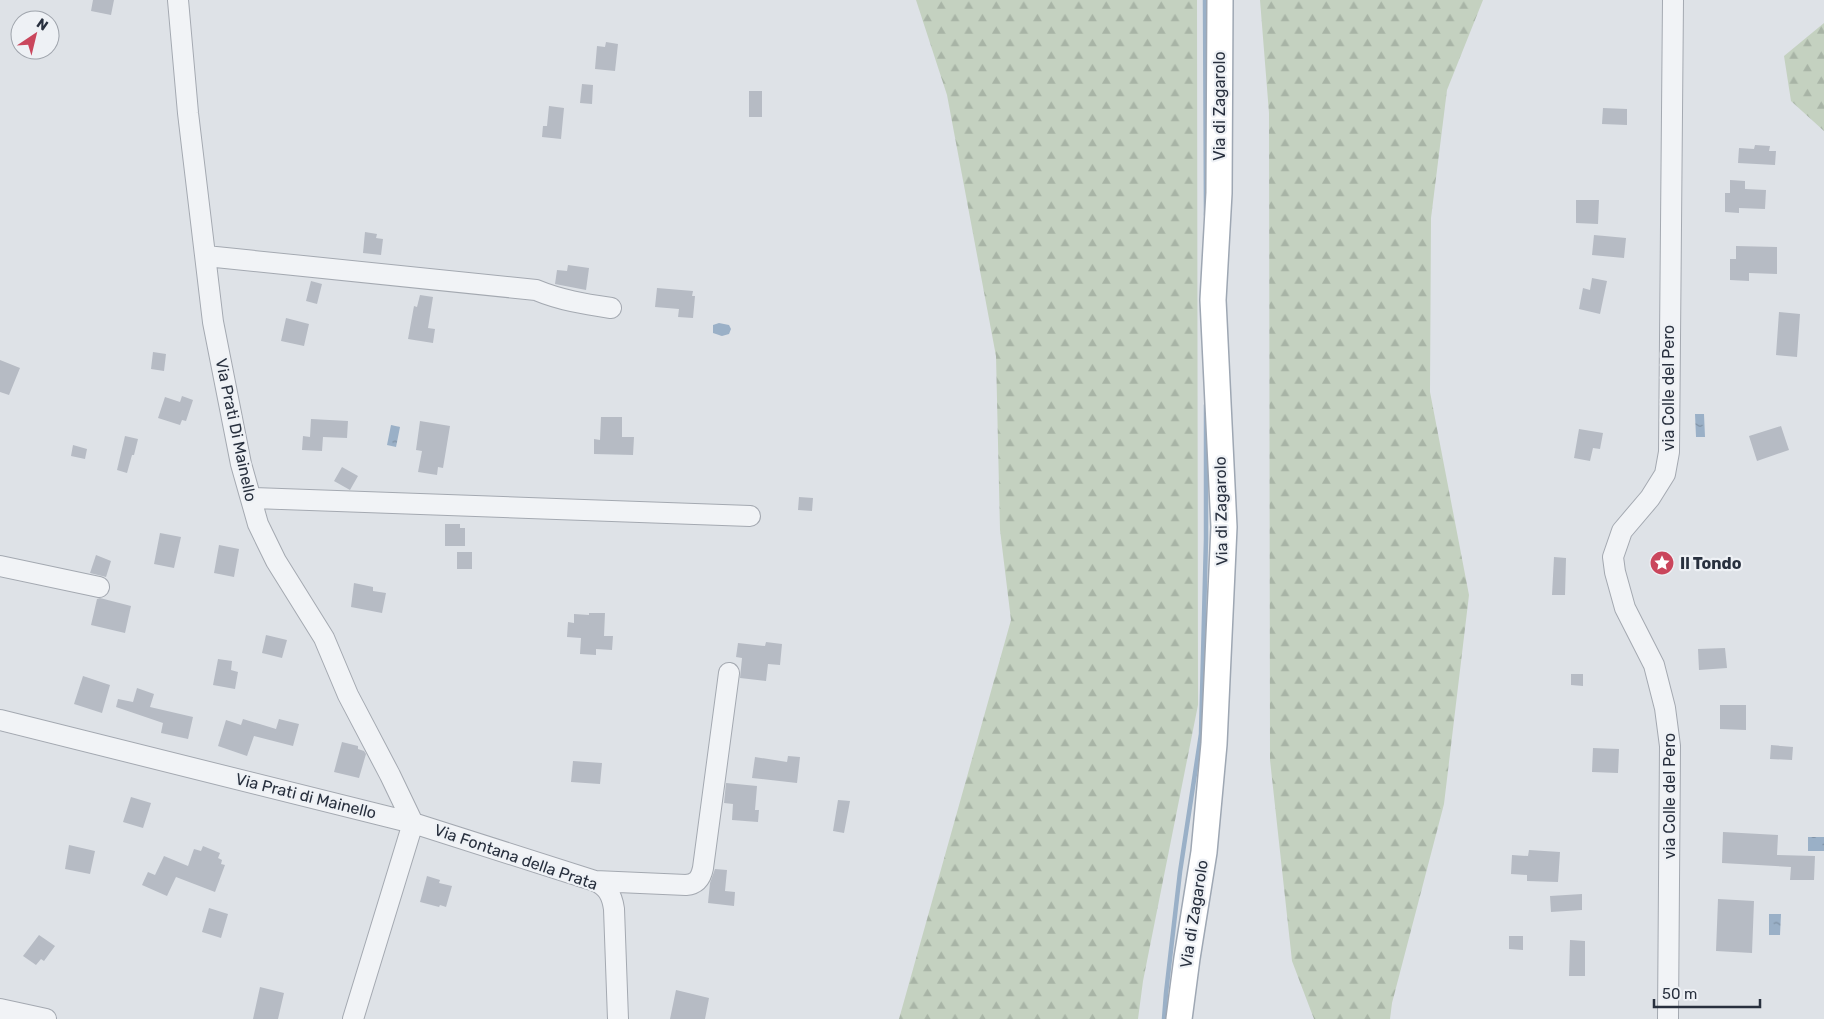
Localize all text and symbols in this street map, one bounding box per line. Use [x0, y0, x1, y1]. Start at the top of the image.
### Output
north arrow [10, 10, 60, 60]
text: N [33, 15, 51, 35]
street label: Via di Zagarolo [1210, 51, 1229, 161]
street label: via Colle del Pero [1659, 325, 1678, 451]
street label: Via Prati Di Mainello [212, 357, 260, 503]
street label: Via di Zagarolo [1211, 456, 1231, 566]
place icon: Il Tondo [1649, 550, 1675, 576]
place label: Il Tondo [1680, 554, 1742, 573]
street label: via Colle del Pero [1660, 733, 1679, 859]
street label: Via Prati di Mainello [234, 769, 378, 823]
street label: Via Fontana della Prata [432, 820, 600, 894]
street label: Via di Zagarolo [1176, 858, 1212, 970]
scale bar [1654, 976, 1760, 1008]
text: 50 m [1662, 985, 1697, 1003]

